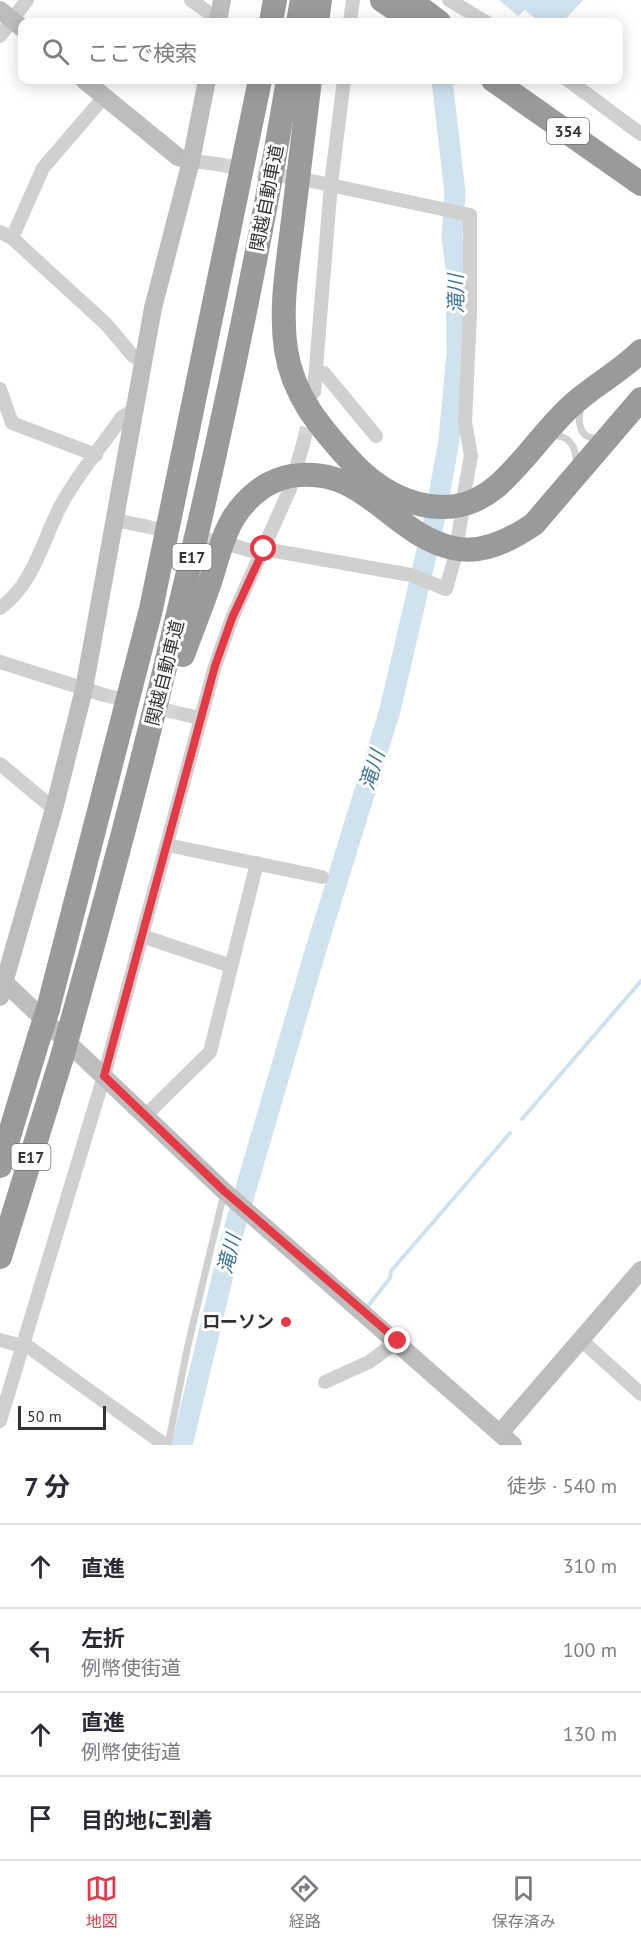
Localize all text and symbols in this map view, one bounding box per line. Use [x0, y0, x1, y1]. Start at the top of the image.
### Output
search box [18, 18, 623, 84]
icon: search [39, 35, 72, 68]
text: ここで検索 [87, 39, 197, 67]
road number: 354 [547, 118, 589, 144]
street label: 関越自動車道 [245, 143, 288, 253]
water label: 滝川 [443, 272, 469, 314]
route start [250, 535, 276, 561]
road number: E17 [172, 544, 212, 570]
street label: 関越自動車道 [140, 618, 189, 728]
water label: 滝川 [354, 745, 391, 793]
road number: E17 [12, 1144, 51, 1170]
water label: 滝川 [212, 1230, 247, 1277]
place label: ローソン [202, 1310, 274, 1333]
marker: ローソン [279, 1315, 293, 1329]
route end [384, 1327, 410, 1353]
scale bar [18, 1403, 106, 1430]
text: 50 m [27, 1406, 62, 1426]
text: 7 分 [24, 1470, 70, 1503]
text: 徒歩 · 540 m [507, 1473, 617, 1499]
icon: ahead [24, 1550, 57, 1583]
text: 310 m [563, 1553, 617, 1579]
text: 直進 [81, 1554, 125, 1582]
text: 左折 [81, 1624, 125, 1652]
icon: left [24, 1634, 57, 1667]
text: 100 m [563, 1637, 617, 1663]
text: 例幣使街道 [81, 1655, 181, 1681]
text: 直進 [81, 1708, 125, 1736]
icon: ahead [24, 1718, 57, 1751]
text: 130 m [563, 1721, 617, 1747]
text: 例幣使街道 [81, 1739, 181, 1765]
icon: arrive [24, 1802, 57, 1835]
text: 目的地に到着 [81, 1806, 213, 1834]
tab: 地図 [85, 1872, 118, 1932]
tab: 経路 [288, 1872, 321, 1932]
tab: 保存済み [492, 1872, 556, 1932]

